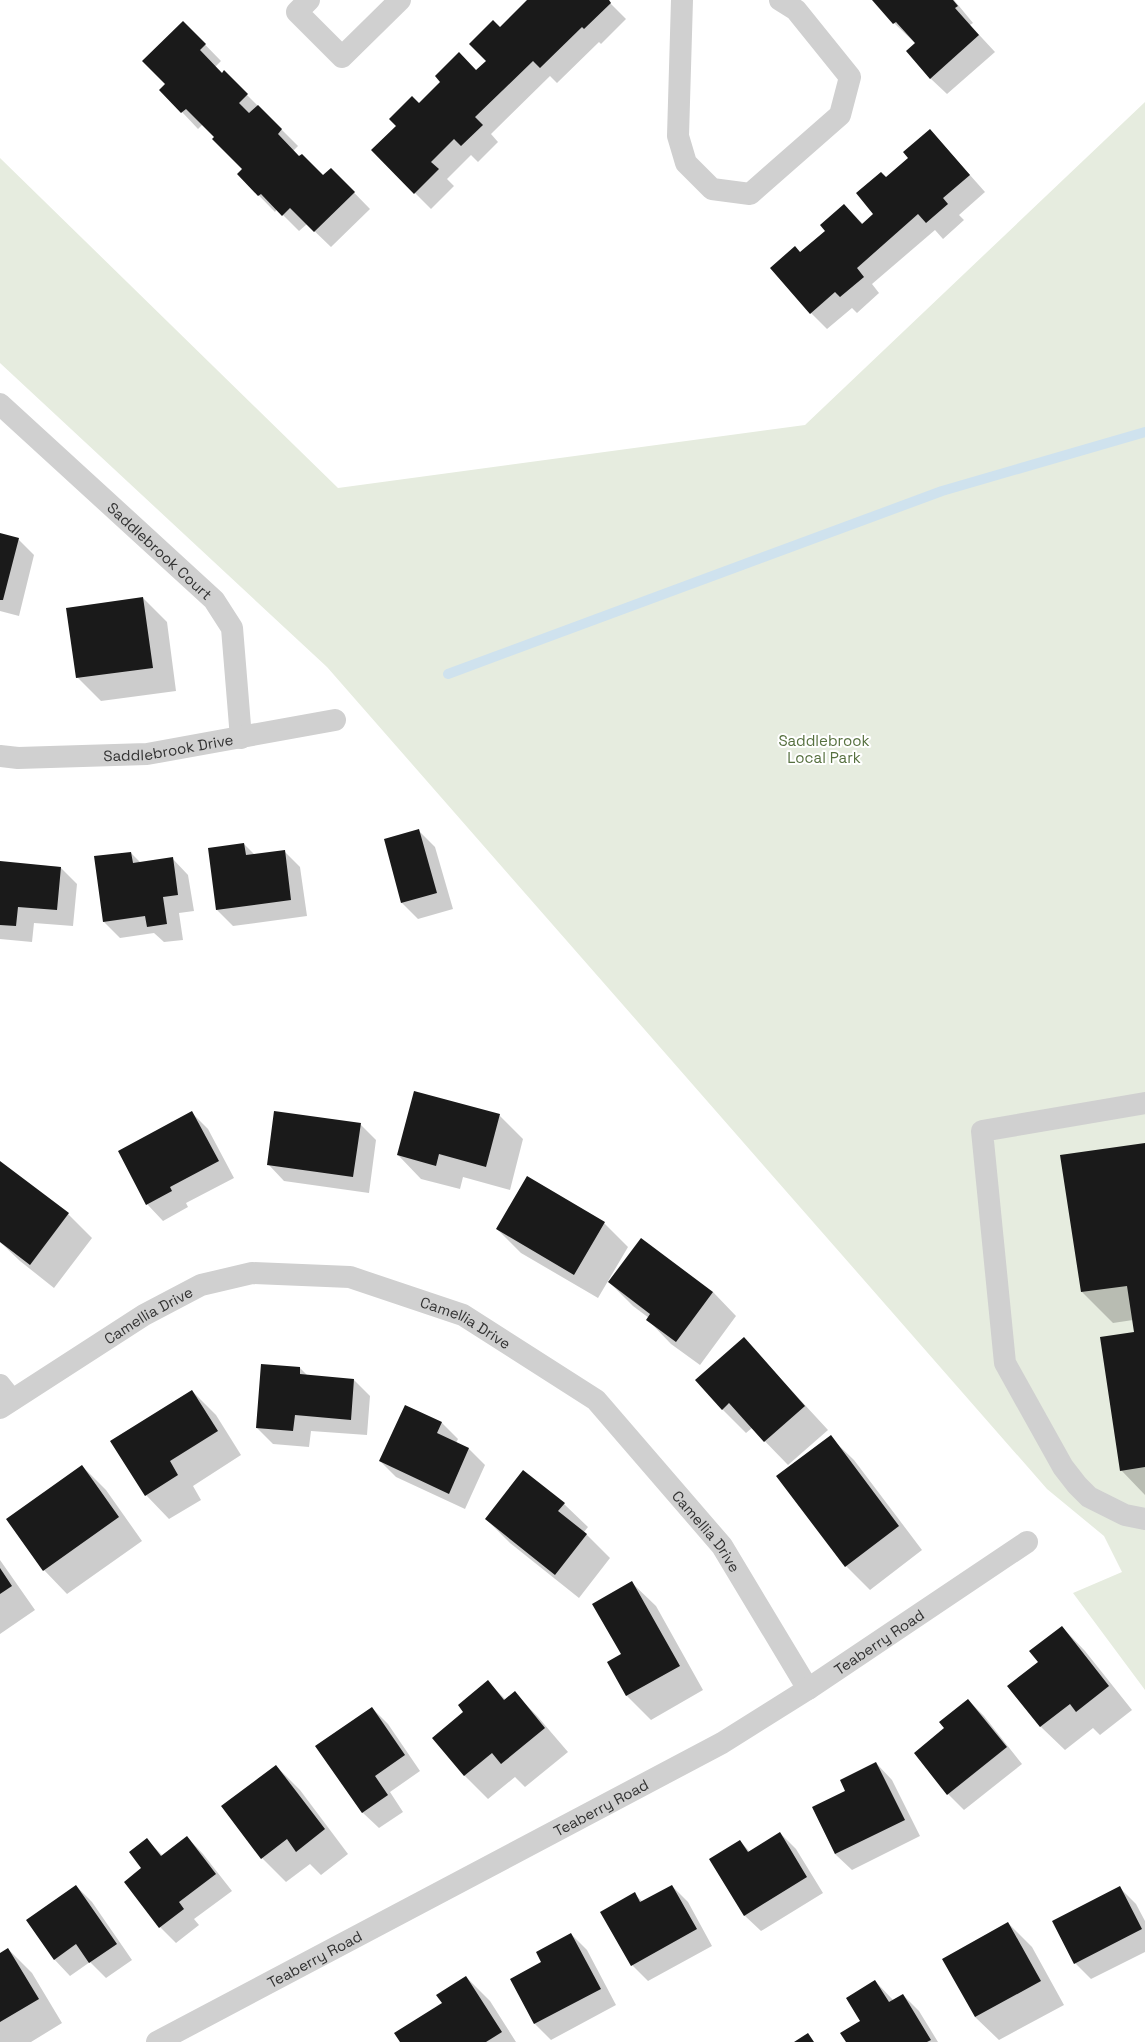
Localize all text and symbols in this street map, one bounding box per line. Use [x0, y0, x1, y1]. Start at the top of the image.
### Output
street label: Saddlebrook Court [104, 498, 217, 603]
street label: Saddlebrook Drive [103, 729, 235, 765]
park label: Saddlebrook Local Park [778, 731, 870, 767]
street label: Camellia Drive [100, 1282, 196, 1348]
street label: Camellia Drive [418, 1292, 515, 1353]
street label: Camellia Drive [668, 1486, 745, 1575]
street label: Teaberry Road [830, 1604, 927, 1679]
street label: Teaberry Road [550, 1774, 651, 1840]
street label: Teaberry Road [264, 1926, 365, 1992]

